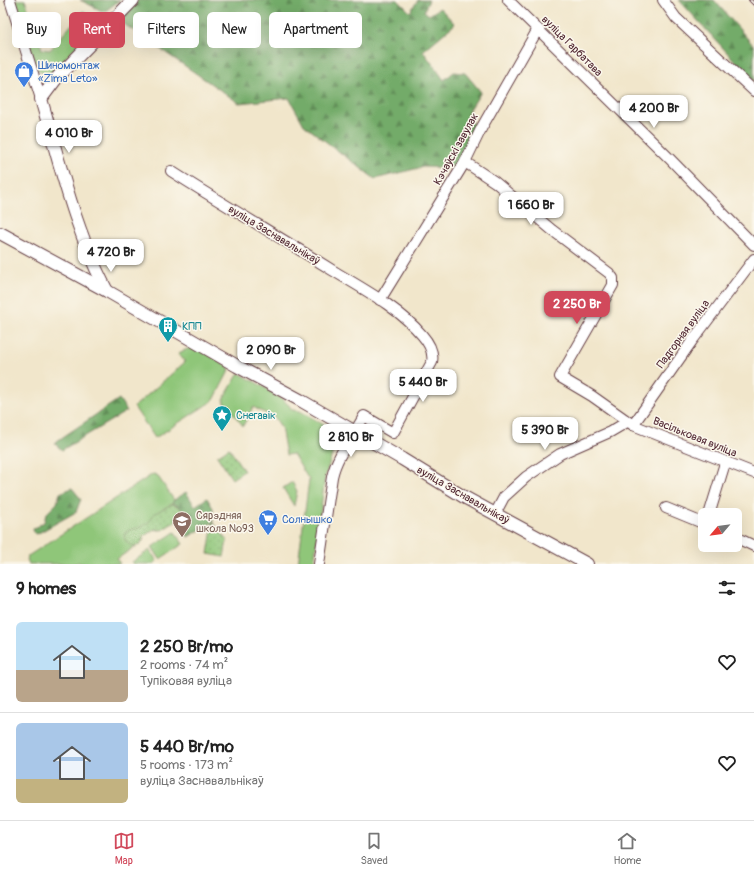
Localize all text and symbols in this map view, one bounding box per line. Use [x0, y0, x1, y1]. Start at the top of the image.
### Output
chip: Buy [12, 12, 61, 48]
chip: Rent [69, 12, 125, 48]
chip: Filters [133, 12, 199, 48]
chip: New [207, 12, 261, 48]
chip: Apartment [269, 12, 362, 48]
street label: вуліца Гарбатава [539, 13, 605, 79]
place label: Шиномонтаж «Zima Leto» [38, 59, 100, 85]
shop icon: Шиномонтаж «Zima Leto» [13, 60, 35, 88]
pin: 4 200 Br [613, 95, 695, 129]
text: 4 200 Br [629, 100, 679, 116]
street label: Кэчаўскі завулак [431, 110, 481, 187]
pin: 4 010 Br [28, 120, 110, 154]
text: 4 010 Br [45, 125, 93, 141]
pin: 1 660 Br [490, 192, 572, 226]
text: 1 660 Br [508, 197, 554, 213]
street label: вуліца Заснавальнікаў [226, 203, 322, 268]
pin: 4 720 Br [70, 239, 152, 273]
text: 4 720 Br [87, 244, 135, 260]
pin: 2 250 Br [536, 291, 618, 325]
text: 2 250 Br [553, 296, 601, 312]
street label: Падгорная вуліца [654, 297, 712, 371]
building icon: КПП [157, 315, 179, 343]
place label: КПП [182, 320, 202, 333]
pin: 2 090 Br [230, 337, 312, 371]
text: 2 090 Br [246, 342, 296, 358]
pin: 5 440 Br [382, 369, 464, 403]
text: 5 440 Br [399, 374, 447, 390]
place icon: Снегавік [211, 404, 233, 432]
place label: Снегавік [236, 409, 276, 422]
street label: Васільковая вуліца [651, 414, 739, 460]
pin: 5 390 Br [504, 417, 586, 451]
text: 5 390 Br [521, 422, 569, 438]
pin: 2 810 Br [310, 424, 392, 458]
text: 2 810 Br [328, 429, 374, 445]
street label: вуліца Заснавальнікаў [415, 463, 512, 527]
supermarket icon: Солнышко [257, 508, 279, 536]
north arrow [698, 508, 742, 552]
map controls [698, 508, 742, 552]
place label: Сярэдняя школа №93 [196, 509, 254, 535]
school or university icon: Сярэдняя школа №93 [171, 510, 193, 538]
place label: Солнышко [282, 513, 333, 526]
icon: filters [716, 577, 738, 599]
text: 9 homes [16, 578, 76, 599]
text: 2 250 Br/mo [140, 636, 233, 657]
icon: home [48, 638, 96, 686]
icon: heart [716, 651, 738, 673]
text: 2 rooms · 74 m² [140, 657, 228, 673]
text: Тупіковая вуліца [140, 673, 232, 689]
text: 5 440 Br/mo [140, 736, 234, 757]
icon: home [48, 739, 96, 787]
icon: heart [716, 752, 738, 774]
text: 5 rooms · 173 m² [140, 757, 233, 773]
text: вуліца Заснавальнікаў [140, 773, 264, 789]
tab: Map [113, 830, 135, 867]
tab: Saved [360, 830, 388, 867]
tab: Home [613, 830, 641, 867]

